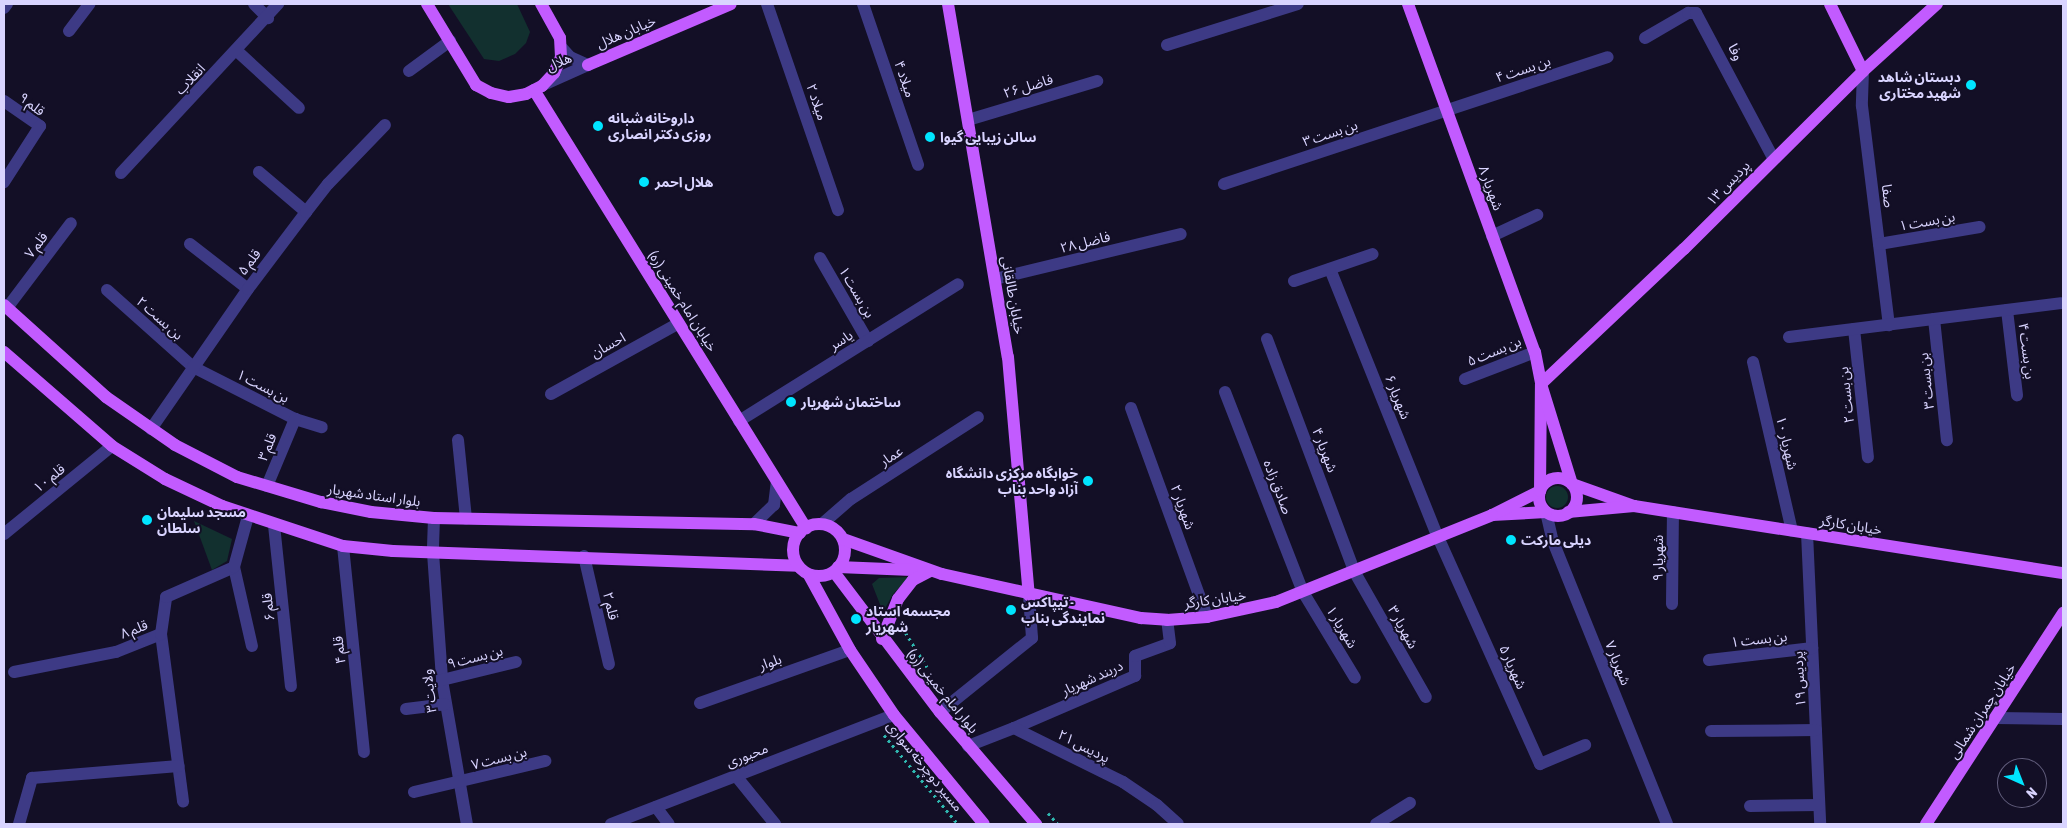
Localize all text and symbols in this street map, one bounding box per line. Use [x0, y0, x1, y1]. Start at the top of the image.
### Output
street label: خیابان هلال [594, 12, 658, 52]
street label: وفا [1725, 41, 1747, 63]
street label: هلال [544, 49, 574, 75]
street label: بن بست ۴ [1493, 52, 1553, 86]
street label: میلاد ۴ [891, 59, 919, 99]
street label: انقلاب [171, 60, 209, 98]
place label: دبستان شاهد شهید مختاری [1878, 69, 1961, 102]
street label: فاضل ۲۶ [1001, 70, 1055, 102]
marker: دبستان شاهد شهید مختاری [1965, 79, 1977, 91]
street label: میلاد ۲ [803, 82, 831, 122]
street label: قلم ۹ [16, 89, 48, 119]
place label: داروخانه شبانه روزی دکتر انصاری [608, 110, 711, 142]
street label: بن بست ۳ [1300, 116, 1360, 150]
marker: داروخانه شبانه روزی دکتر انصاری [592, 120, 604, 132]
place label: سالن زیبایی گیوا [940, 129, 1037, 145]
marker: سالن زیبایی گیوا [924, 131, 936, 143]
street label: پردیس ۱۳ [1703, 157, 1753, 209]
street label: شهریار ۸ [1475, 163, 1507, 213]
place label: هلال احمر [655, 174, 713, 190]
marker: هلال احمر [637, 175, 651, 189]
street label: صفا [1878, 183, 1898, 209]
street label: بن بست ۱ [1898, 208, 1956, 234]
street label: فاضل ۲۸ [1058, 228, 1112, 256]
street label: قلم ۷ [21, 229, 51, 261]
street label: قلم ۵ [234, 246, 264, 278]
street label: خیابان امام خمینی (ره) [645, 247, 721, 355]
street label: خیابان طالقانی [998, 255, 1028, 335]
street label: بن بست ۱ [836, 263, 878, 321]
street label: بن بست ۲ [133, 293, 187, 343]
street label: بن بست ۴ [2015, 322, 2039, 380]
street label: یاسر [826, 326, 856, 354]
street label: احسان [588, 329, 628, 361]
street label: بن بست ۵ [1465, 333, 1523, 369]
street label: بن بست ۳ [1915, 352, 1937, 410]
street label: بن بست ۱ [234, 366, 292, 406]
street label: بن بست ۲ [1835, 366, 1857, 424]
street label: شهریار ۶ [1381, 372, 1415, 422]
place label: ساختمان شهریار [801, 394, 901, 410]
marker: ساختمان شهریار [785, 396, 797, 408]
street label: شهریار ۱۰ [1773, 415, 1801, 471]
street label: شهریار ۴ [1309, 425, 1341, 475]
street label: قلم ۳ [254, 431, 280, 463]
street label: عمار [876, 442, 906, 470]
street label: صادق زاده [1260, 458, 1296, 516]
street label: قلم ۱۰ [30, 460, 68, 496]
place label: خوابگاه مرکزی دانشگاه آزاد واحد بناب [946, 465, 1078, 498]
marker: خوابگاه مرکزی دانشگاه آزاد واحد بناب [1082, 475, 1094, 487]
street label: بلوار استاد شهریار [326, 480, 422, 510]
street label: شهریار ۲ [1167, 482, 1199, 532]
place label: مسجد سلیمان سلطان [157, 504, 246, 536]
street label: خیابان کارگر [1819, 512, 1883, 538]
marker: مسجد سلیمان سلطان [141, 514, 153, 526]
place label: دیلی مارکت [1521, 532, 1591, 548]
marker: دیلی مارکت [1505, 534, 1517, 546]
street label: شهریار ۹ [1650, 535, 1666, 581]
street label: خیابان کارگر [1183, 586, 1247, 612]
street label: قلم ۲ [600, 590, 622, 622]
street label: قلم ۶ [258, 592, 278, 622]
place label: تیپاکس - نمایندگی بناب [1021, 594, 1105, 626]
place label: مجسمه استاد شهریار [866, 603, 951, 636]
street label: شهریار ۱ [1323, 603, 1361, 651]
street label: شهریار ۳ [1384, 603, 1422, 651]
marker: تیپاکس - نمایندگی بناب [1005, 604, 1017, 616]
marker: مجسمه استاد شهریار [850, 613, 862, 625]
street label: قلم ۸ [118, 616, 150, 642]
street label: بن بست ۱ [1730, 628, 1788, 650]
street label: قلم ۴ [329, 635, 349, 665]
street label: شهریار ۷ [1601, 638, 1635, 688]
street label: بن بست ۹ [445, 642, 505, 672]
street label: شهریار ۵ [1496, 642, 1530, 692]
street label: بلوار امام خمینی (ره) [904, 645, 982, 737]
street label: بلوار [756, 650, 784, 674]
street label: پردیس ۱۹ [1789, 651, 1809, 707]
street label: دربند شهریار [1058, 657, 1126, 699]
street label: خیابان چمران شمالی [1945, 660, 2019, 762]
street label: ولایت ۳ [418, 668, 440, 714]
street label: مسیر دوچرخه سواری [883, 717, 967, 815]
street label: پردیس ۲۱ [1055, 726, 1113, 766]
street label: محبوری [724, 739, 770, 771]
street label: بن بست ۷ [469, 743, 529, 773]
north arrow [1997, 758, 2047, 808]
text: N [2023, 784, 2040, 802]

